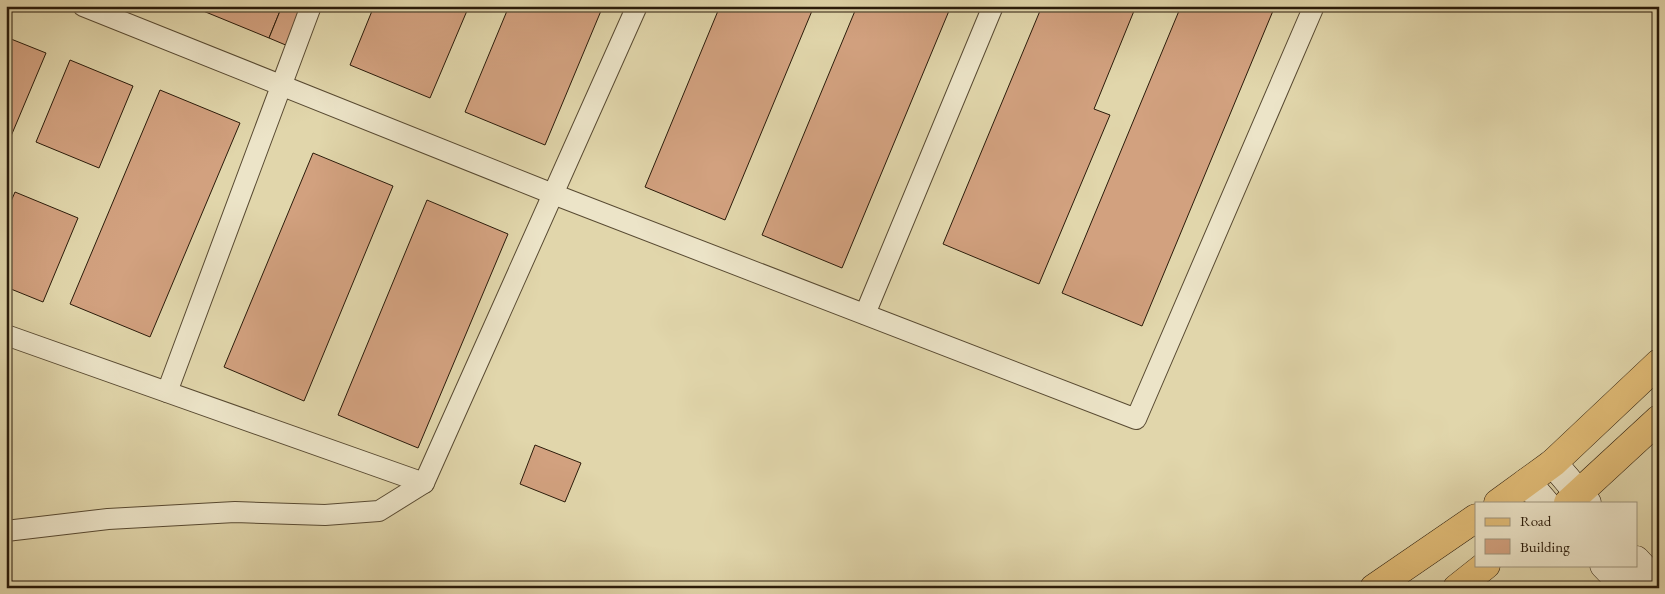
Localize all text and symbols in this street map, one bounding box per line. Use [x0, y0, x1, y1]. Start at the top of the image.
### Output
legend [1475, 502, 1638, 566]
text: Road [1520, 511, 1552, 530]
text: Building [1520, 537, 1570, 556]

